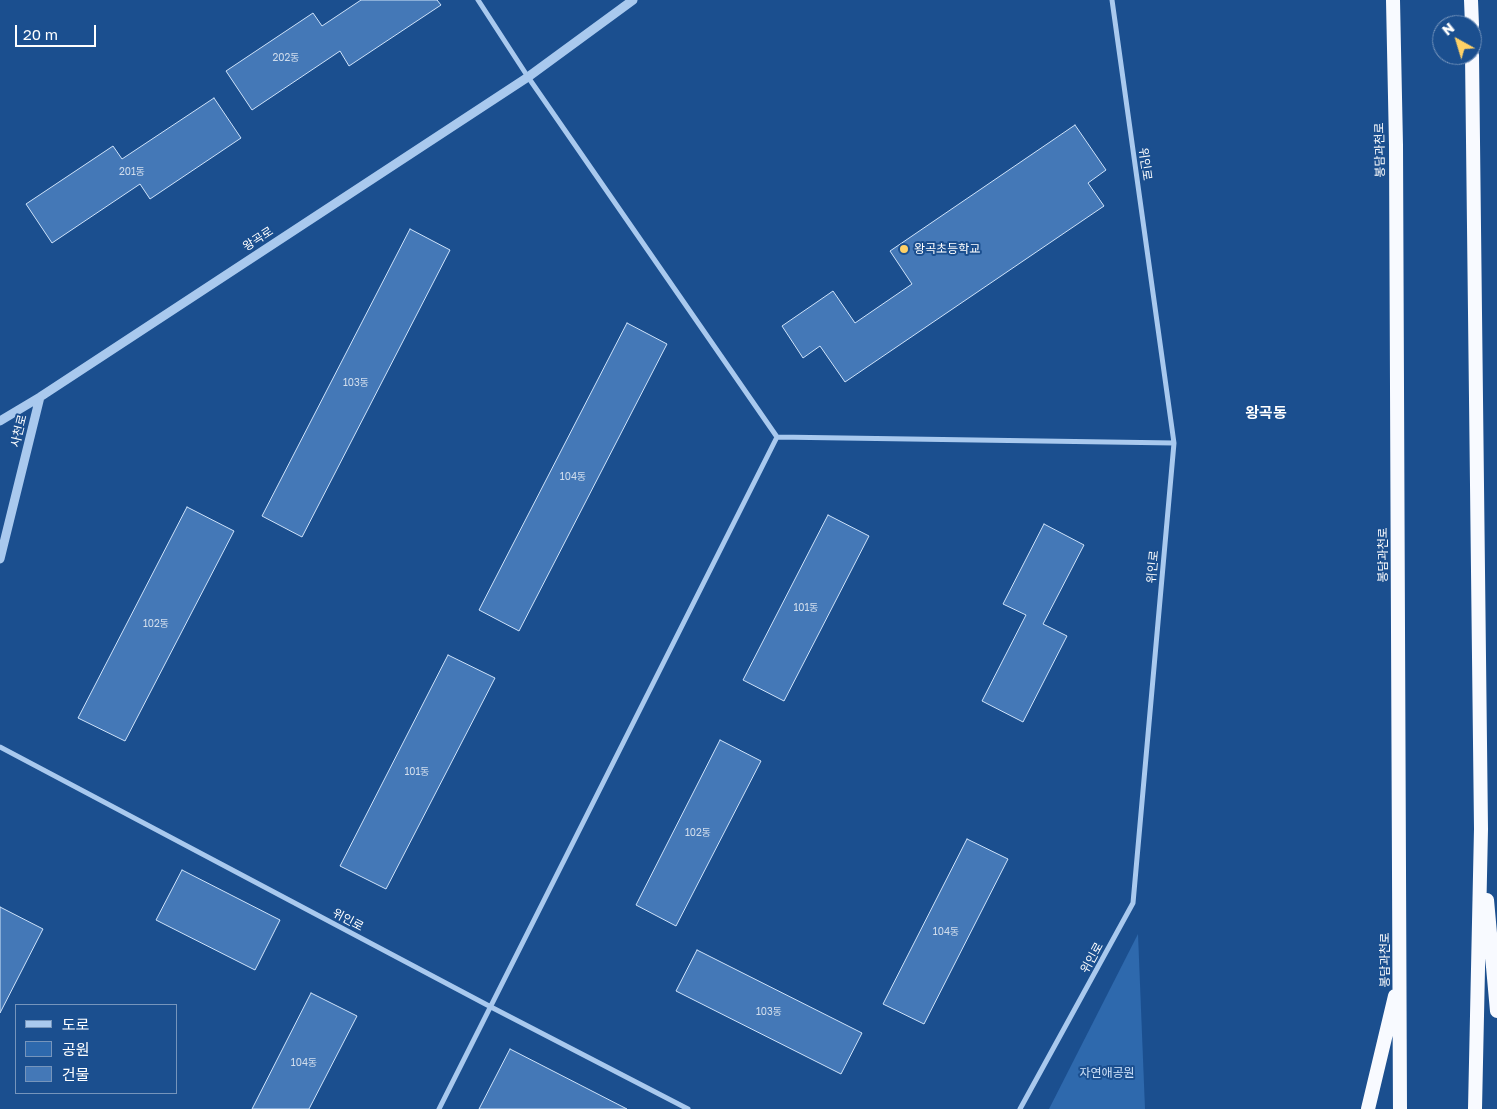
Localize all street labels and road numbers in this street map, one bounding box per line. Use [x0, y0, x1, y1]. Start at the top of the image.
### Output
street label: 봉담과천로 [1372, 122, 1388, 178]
street label: 위인로 [1136, 147, 1154, 181]
street label: 왕곡로 [240, 224, 276, 254]
street label: 사천로 [8, 413, 30, 449]
street label: 봉담과천로 [1376, 527, 1390, 583]
street label: 위인로 [1144, 550, 1162, 584]
street label: 위인로 [330, 906, 366, 934]
street label: 봉담과천로 [1378, 932, 1392, 988]
street label: 위인로 [1078, 940, 1106, 976]

